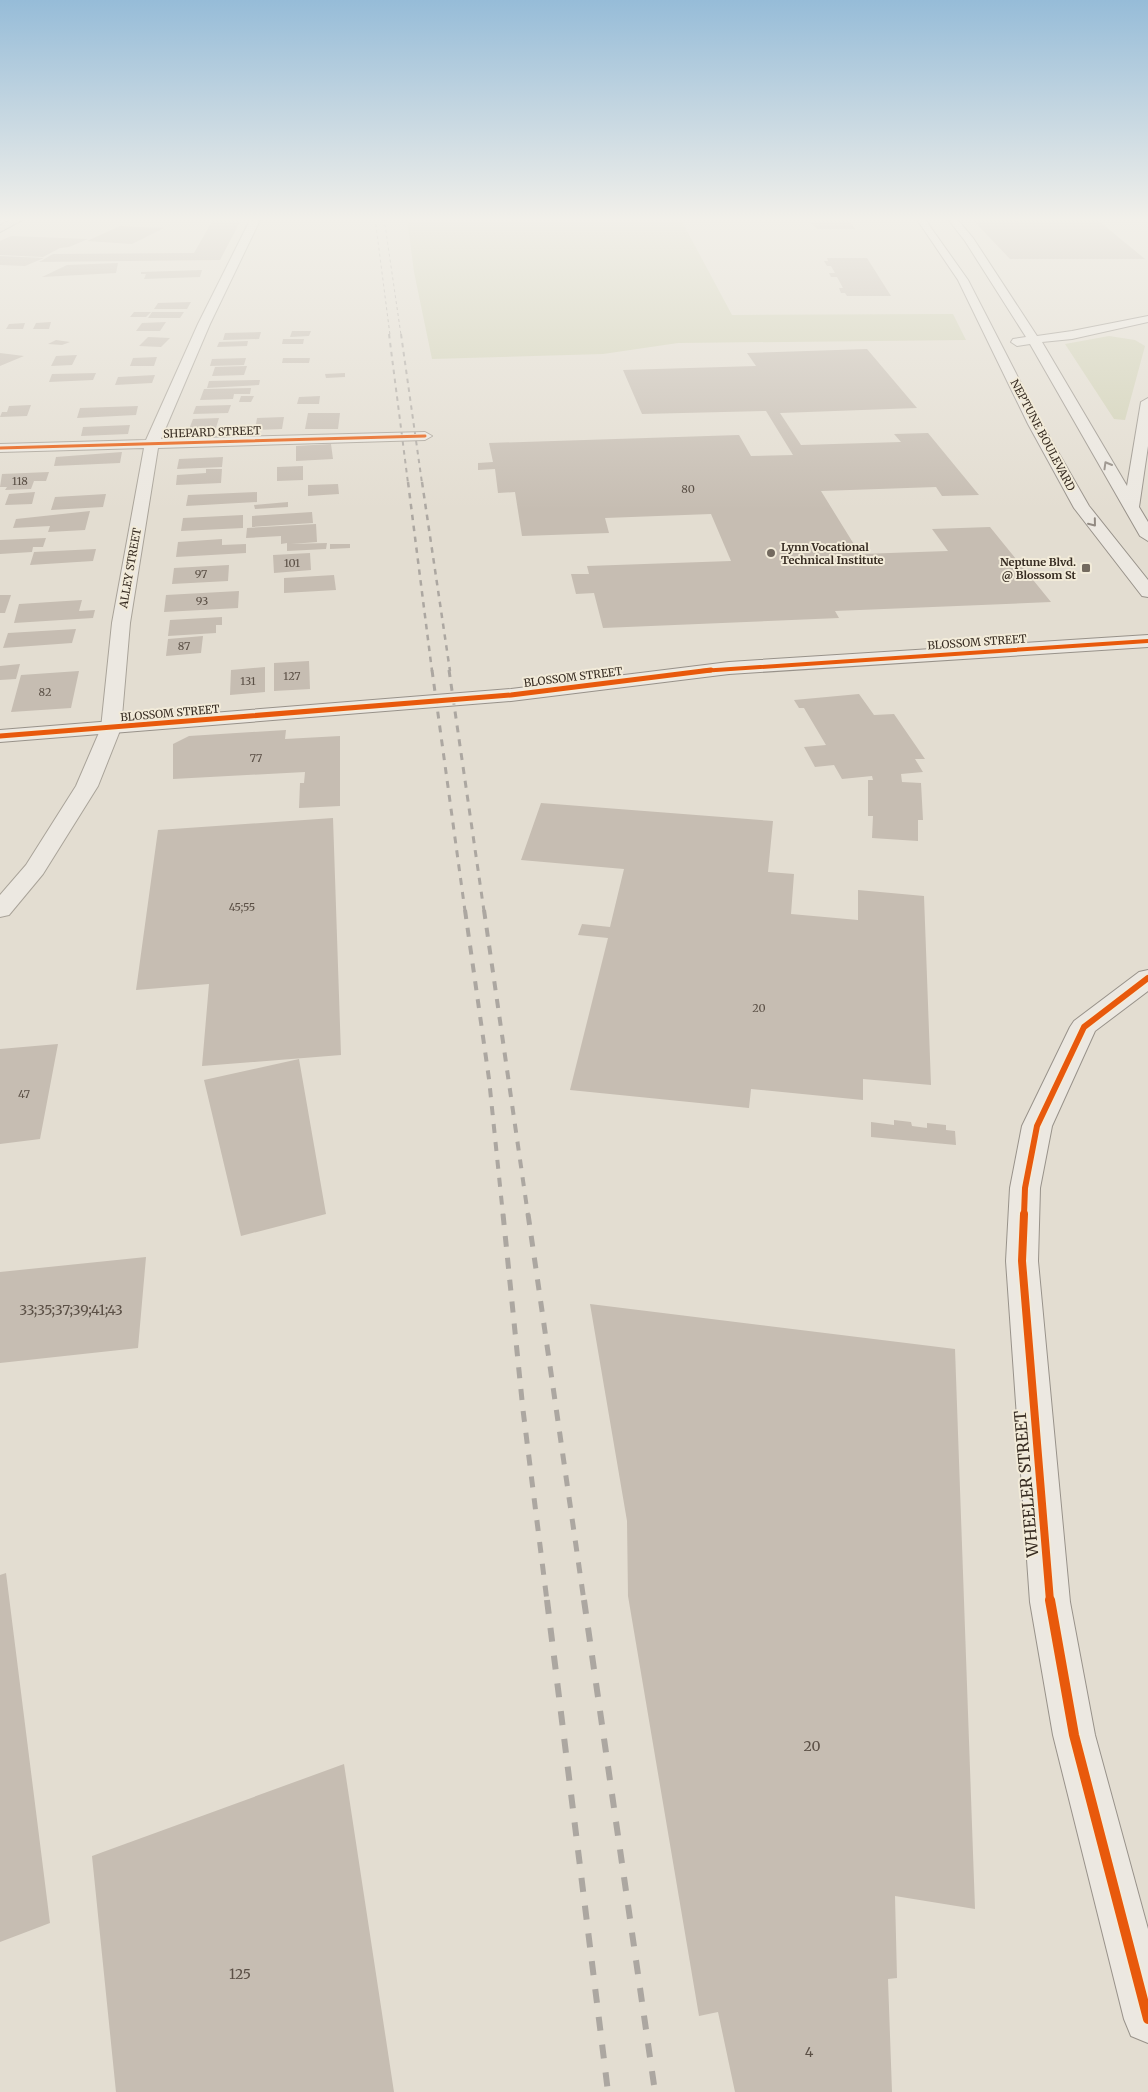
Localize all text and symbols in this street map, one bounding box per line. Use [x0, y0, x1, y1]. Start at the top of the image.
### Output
street label: NEPTUNE BOULEVARD [1008, 377, 1078, 493]
street label: SHEPARD STREET [163, 423, 262, 441]
one-way arrow [1103, 462, 1113, 471]
house number: 118 [12, 474, 28, 488]
house number: 80 [681, 482, 695, 496]
one-way arrow [1088, 517, 1096, 526]
street label: ALLEY STREET [116, 526, 144, 610]
place label: Lynn Vocational Technical Institute [781, 540, 884, 567]
marker: Lynn Vocational Technical Institute [765, 547, 777, 559]
place label: Neptune Blvd. @ Blossom St [1000, 555, 1077, 582]
house number: 101 [284, 556, 300, 570]
marker: Neptune Blvd. @ Blossom St [1080, 562, 1092, 574]
house number: 97 [195, 567, 207, 581]
house number: 93 [196, 594, 208, 608]
street label: BLOSSOM STREET [927, 632, 1027, 652]
house number: 87 [178, 639, 190, 653]
street label: BLOSSOM STREET [523, 664, 624, 690]
house number: 127 [283, 669, 301, 683]
house number: 131 [240, 674, 256, 688]
house number: 82 [39, 685, 51, 699]
street label: BLOSSOM STREET [120, 702, 220, 724]
house number: 77 [250, 751, 262, 765]
house number: 45;55 [229, 900, 255, 914]
house number: 20 [752, 1001, 766, 1015]
house number: 47 [18, 1087, 30, 1101]
house number: 33;35;37;39;41;43 [19, 1301, 123, 1319]
street label: WHEELER STREET [1010, 1410, 1042, 1559]
house number: 20 [803, 1737, 821, 1755]
house number: 125 [229, 1965, 251, 1983]
house number: 4 [805, 2043, 814, 2061]

